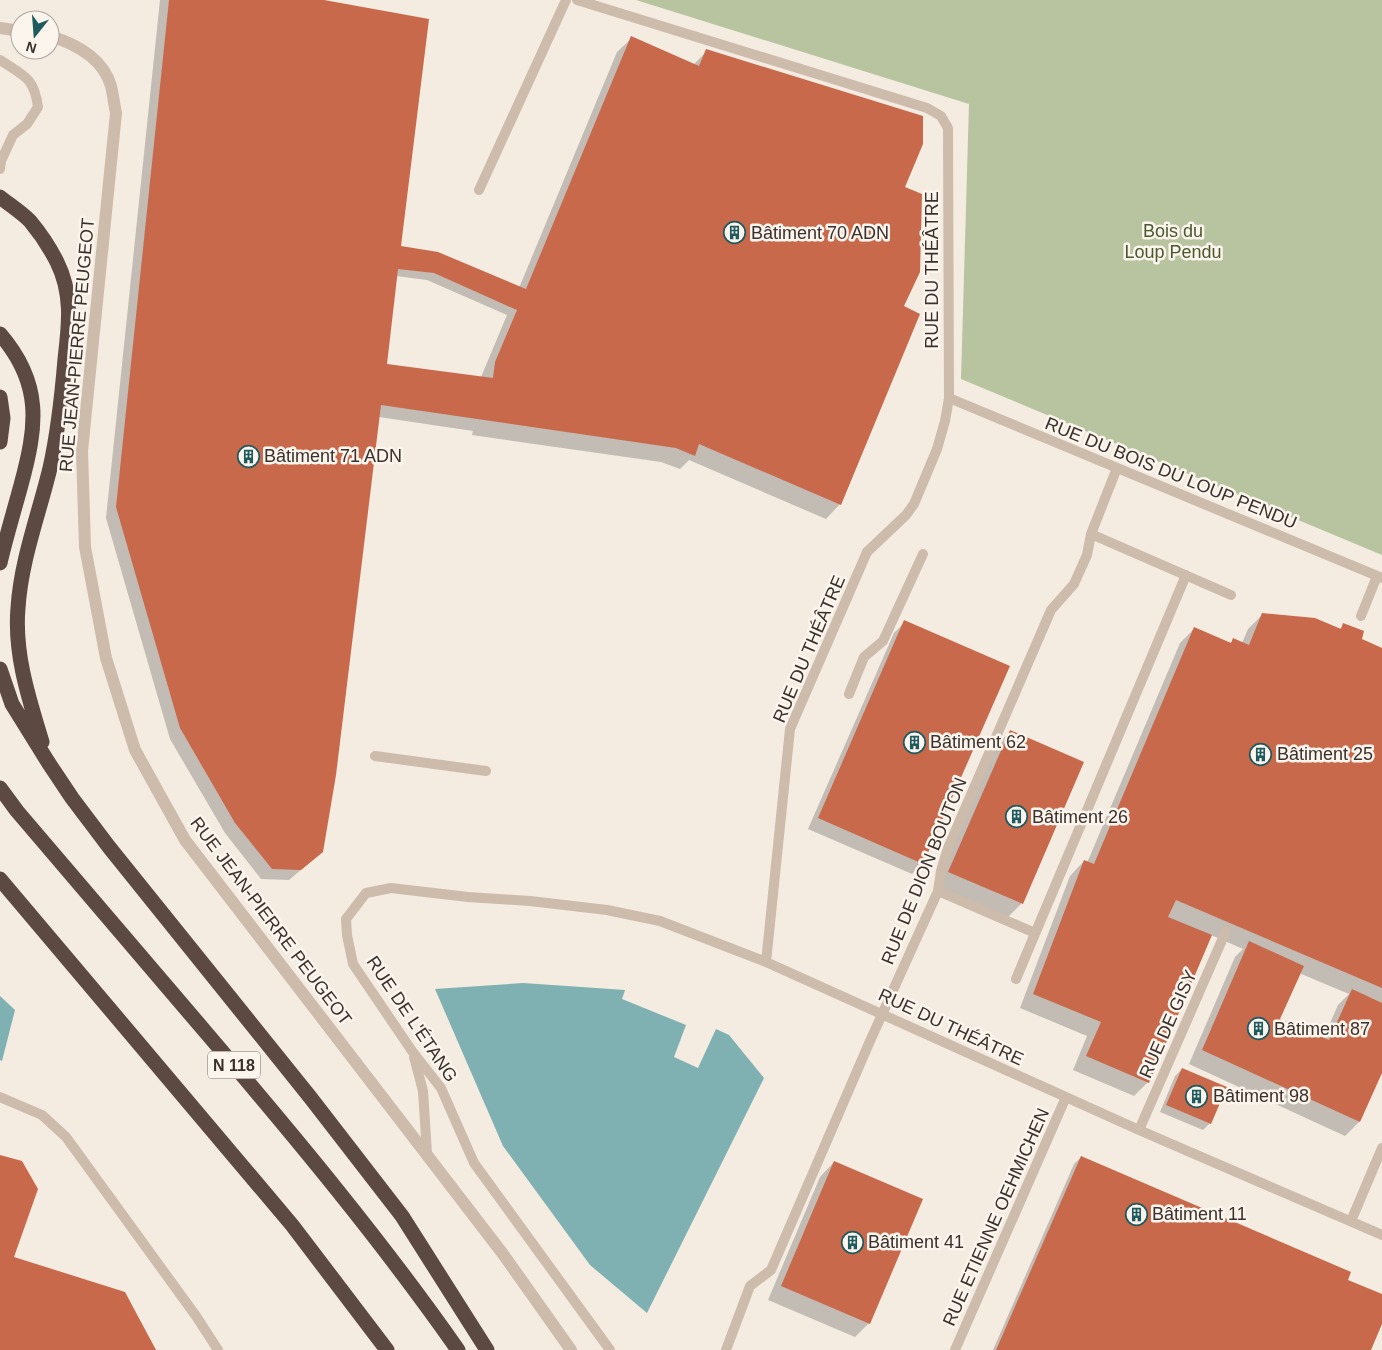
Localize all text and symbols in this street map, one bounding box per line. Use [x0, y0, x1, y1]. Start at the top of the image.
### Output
north arrow [10, 10, 60, 60]
text: N [24, 38, 38, 57]
street label: RUE DU THÉÂTRE [922, 191, 942, 349]
street label: RUE JEAN-PIERRE PEUGEOT [56, 217, 98, 473]
building icon: Bâtiment 70 ADN [723, 221, 747, 245]
park label: Bois du Loup Pendu [1124, 221, 1222, 262]
place label: Bâtiment 70 ADN [751, 223, 889, 243]
street label: RUE DU BOIS DU LOUP PENDU [1042, 413, 1300, 533]
building icon: Bâtiment 71 ADN [236, 444, 260, 468]
place label: Bâtiment 71 ADN [264, 446, 402, 466]
street label: RUE DU THÉÂTRE [769, 573, 849, 725]
building icon: Bâtiment 62 [902, 730, 926, 754]
place label: Bâtiment 62 [930, 732, 1026, 752]
building icon: Bâtiment 25 [1249, 742, 1273, 766]
place label: Bâtiment 25 [1277, 744, 1373, 764]
street label: RUE DE DION BOUTON [877, 775, 971, 967]
building icon: Bâtiment 26 [1004, 805, 1028, 829]
place label: Bâtiment 26 [1032, 807, 1128, 827]
street label: RUE JEAN-PIERRE PEUGEOT [186, 813, 356, 1029]
street label: RUE DE L'ÉTANG [363, 952, 461, 1086]
street label: RUE DE GISY [1135, 967, 1201, 1081]
street label: RUE DU THÉÂTRE [875, 985, 1027, 1069]
building icon: Bâtiment 87 [1246, 1017, 1270, 1041]
place label: Bâtiment 87 [1274, 1019, 1370, 1039]
road number: N 118 [208, 1052, 260, 1078]
building icon: Bâtiment 98 [1185, 1084, 1209, 1108]
place label: Bâtiment 98 [1213, 1086, 1309, 1106]
street label: RUE ETIENNE OEHMICHEN [939, 1105, 1053, 1329]
building icon: Bâtiment 11 [1124, 1202, 1148, 1226]
place label: Bâtiment 11 [1152, 1204, 1247, 1224]
building icon: Bâtiment 41 [840, 1230, 864, 1254]
place label: Bâtiment 41 [868, 1232, 964, 1252]

